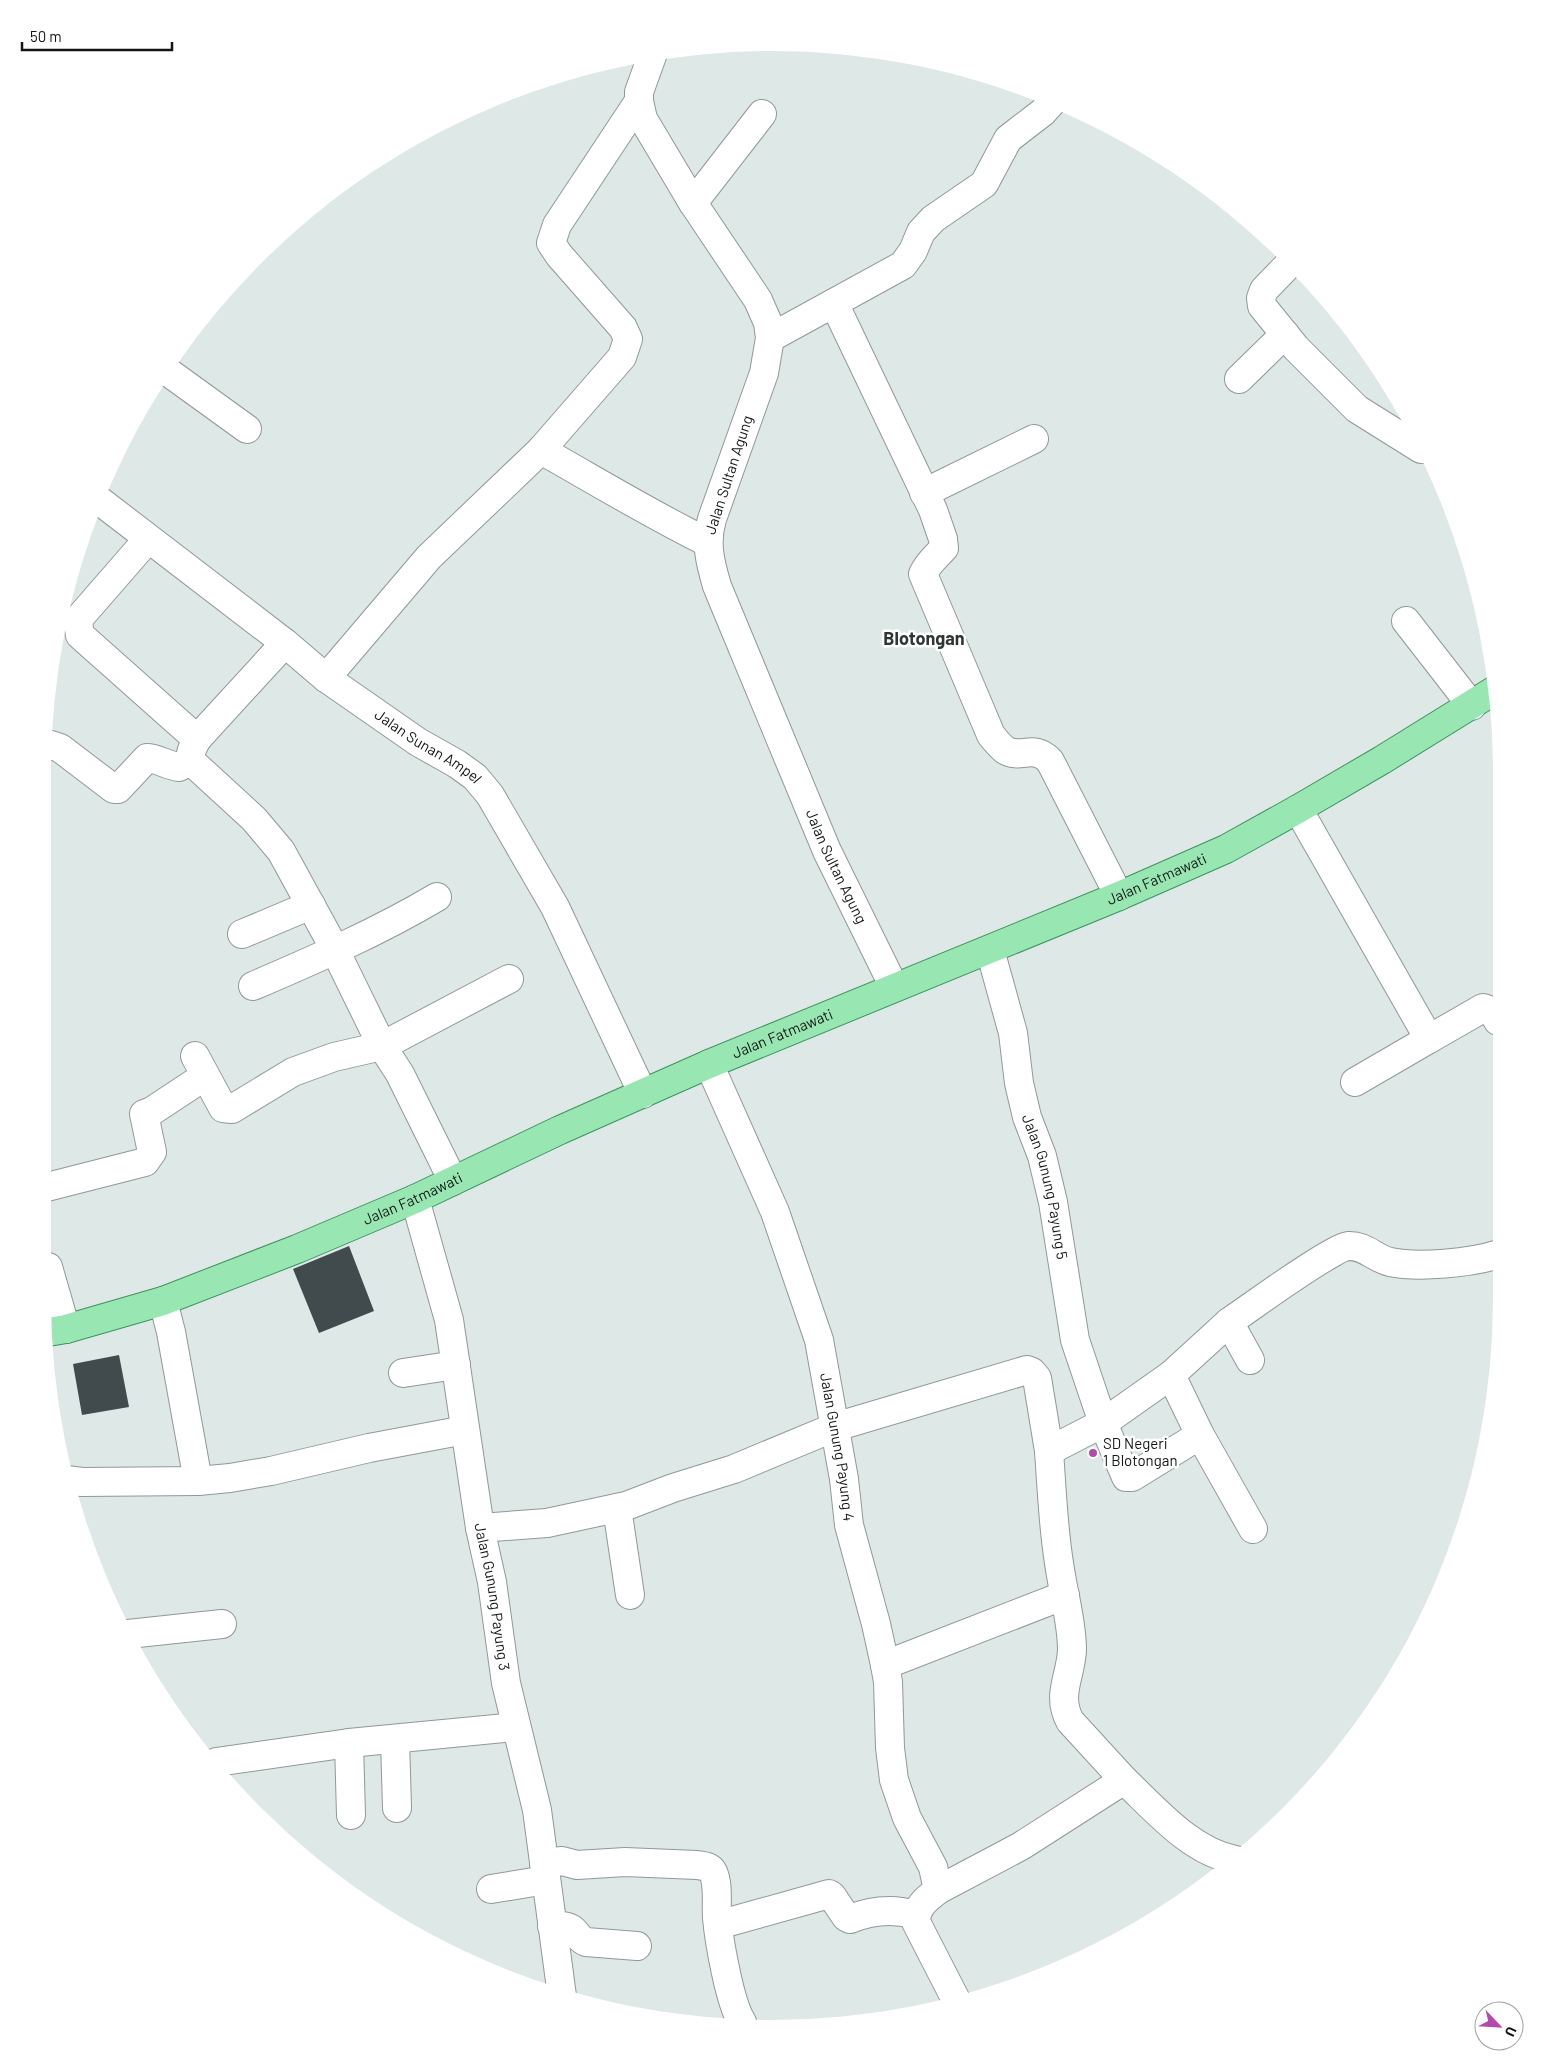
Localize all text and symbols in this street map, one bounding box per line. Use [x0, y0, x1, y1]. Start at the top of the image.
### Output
scale bar [22, 20, 172, 52]
text: 50 m [30, 27, 62, 45]
street label: Jalan Sultan Agung [700, 413, 756, 536]
district label: Blotongan [883, 627, 965, 649]
street label: Jalan Sunan Ampel [372, 705, 486, 786]
street label: Jalan Sultan Agung [803, 806, 871, 926]
street label: Jalan Fatmawati [1104, 849, 1209, 908]
street label: Jalan Fatmawati [729, 1004, 835, 1062]
street label: Jalan Gunung Payung 5 [1019, 1111, 1072, 1261]
street label: Jalan Fatmawati [360, 1168, 465, 1228]
street label: Jalan Gunung Payung 4 [817, 1371, 859, 1522]
place label: SD Negeri 1 Blotongan [1103, 1434, 1177, 1469]
marker: SD Negeri 1 Blotongan [1087, 1447, 1099, 1459]
street label: Jalan Gunung Payung 3 [471, 1522, 514, 1672]
north arrow [1474, 2001, 1524, 2051]
text: U [1502, 2024, 1521, 2039]

